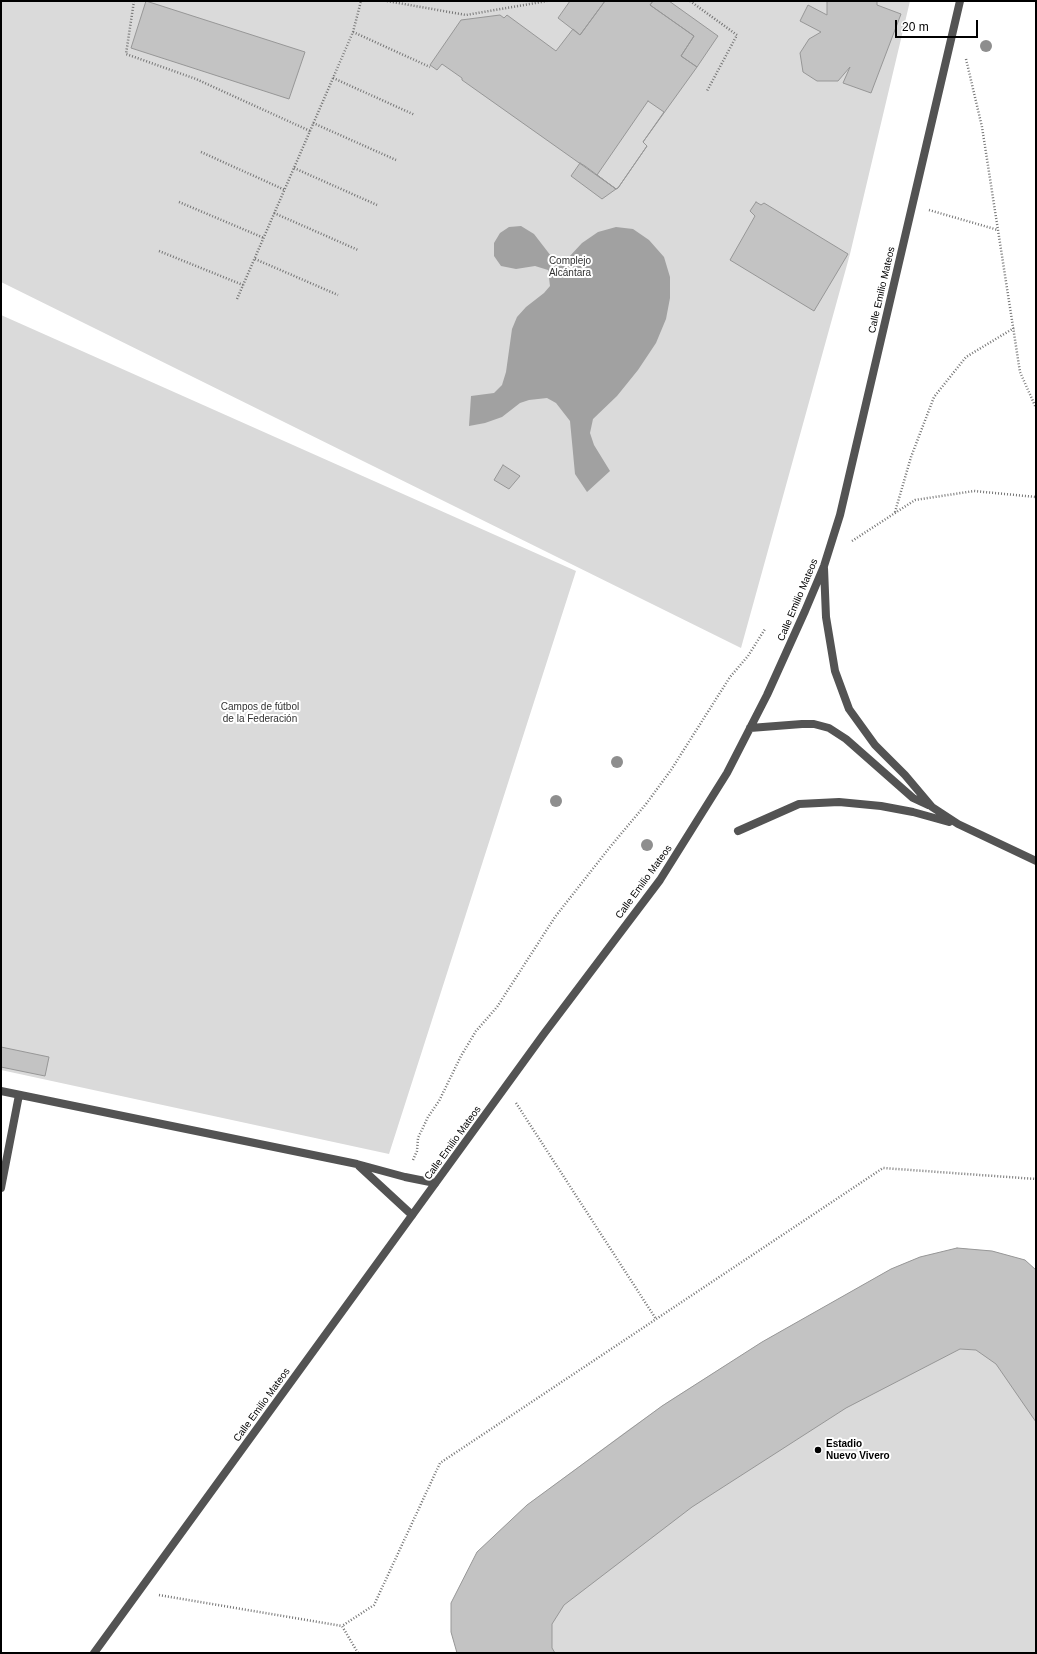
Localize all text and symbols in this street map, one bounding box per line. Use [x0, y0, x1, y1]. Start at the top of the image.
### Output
scale bar [897, 12, 980, 38]
text: 20 m [902, 20, 929, 34]
street label: Calle Emilio Mateos [866, 246, 898, 334]
park label: Complejo Alcántara [549, 255, 591, 278]
street label: Calle Emilio Mateos [775, 557, 821, 643]
park label: Campos de fútbol de la Federación [221, 701, 299, 724]
street label: Calle Emilio Mateos [613, 843, 675, 921]
street label: Calle Emilio Mateos [422, 1104, 484, 1182]
street label: Calle Emilio Mateos [231, 1366, 293, 1444]
place label: Estadio Nuevo Vivero [826, 1438, 890, 1462]
marker: Estadio Nuevo Vivero [813, 1445, 823, 1455]

